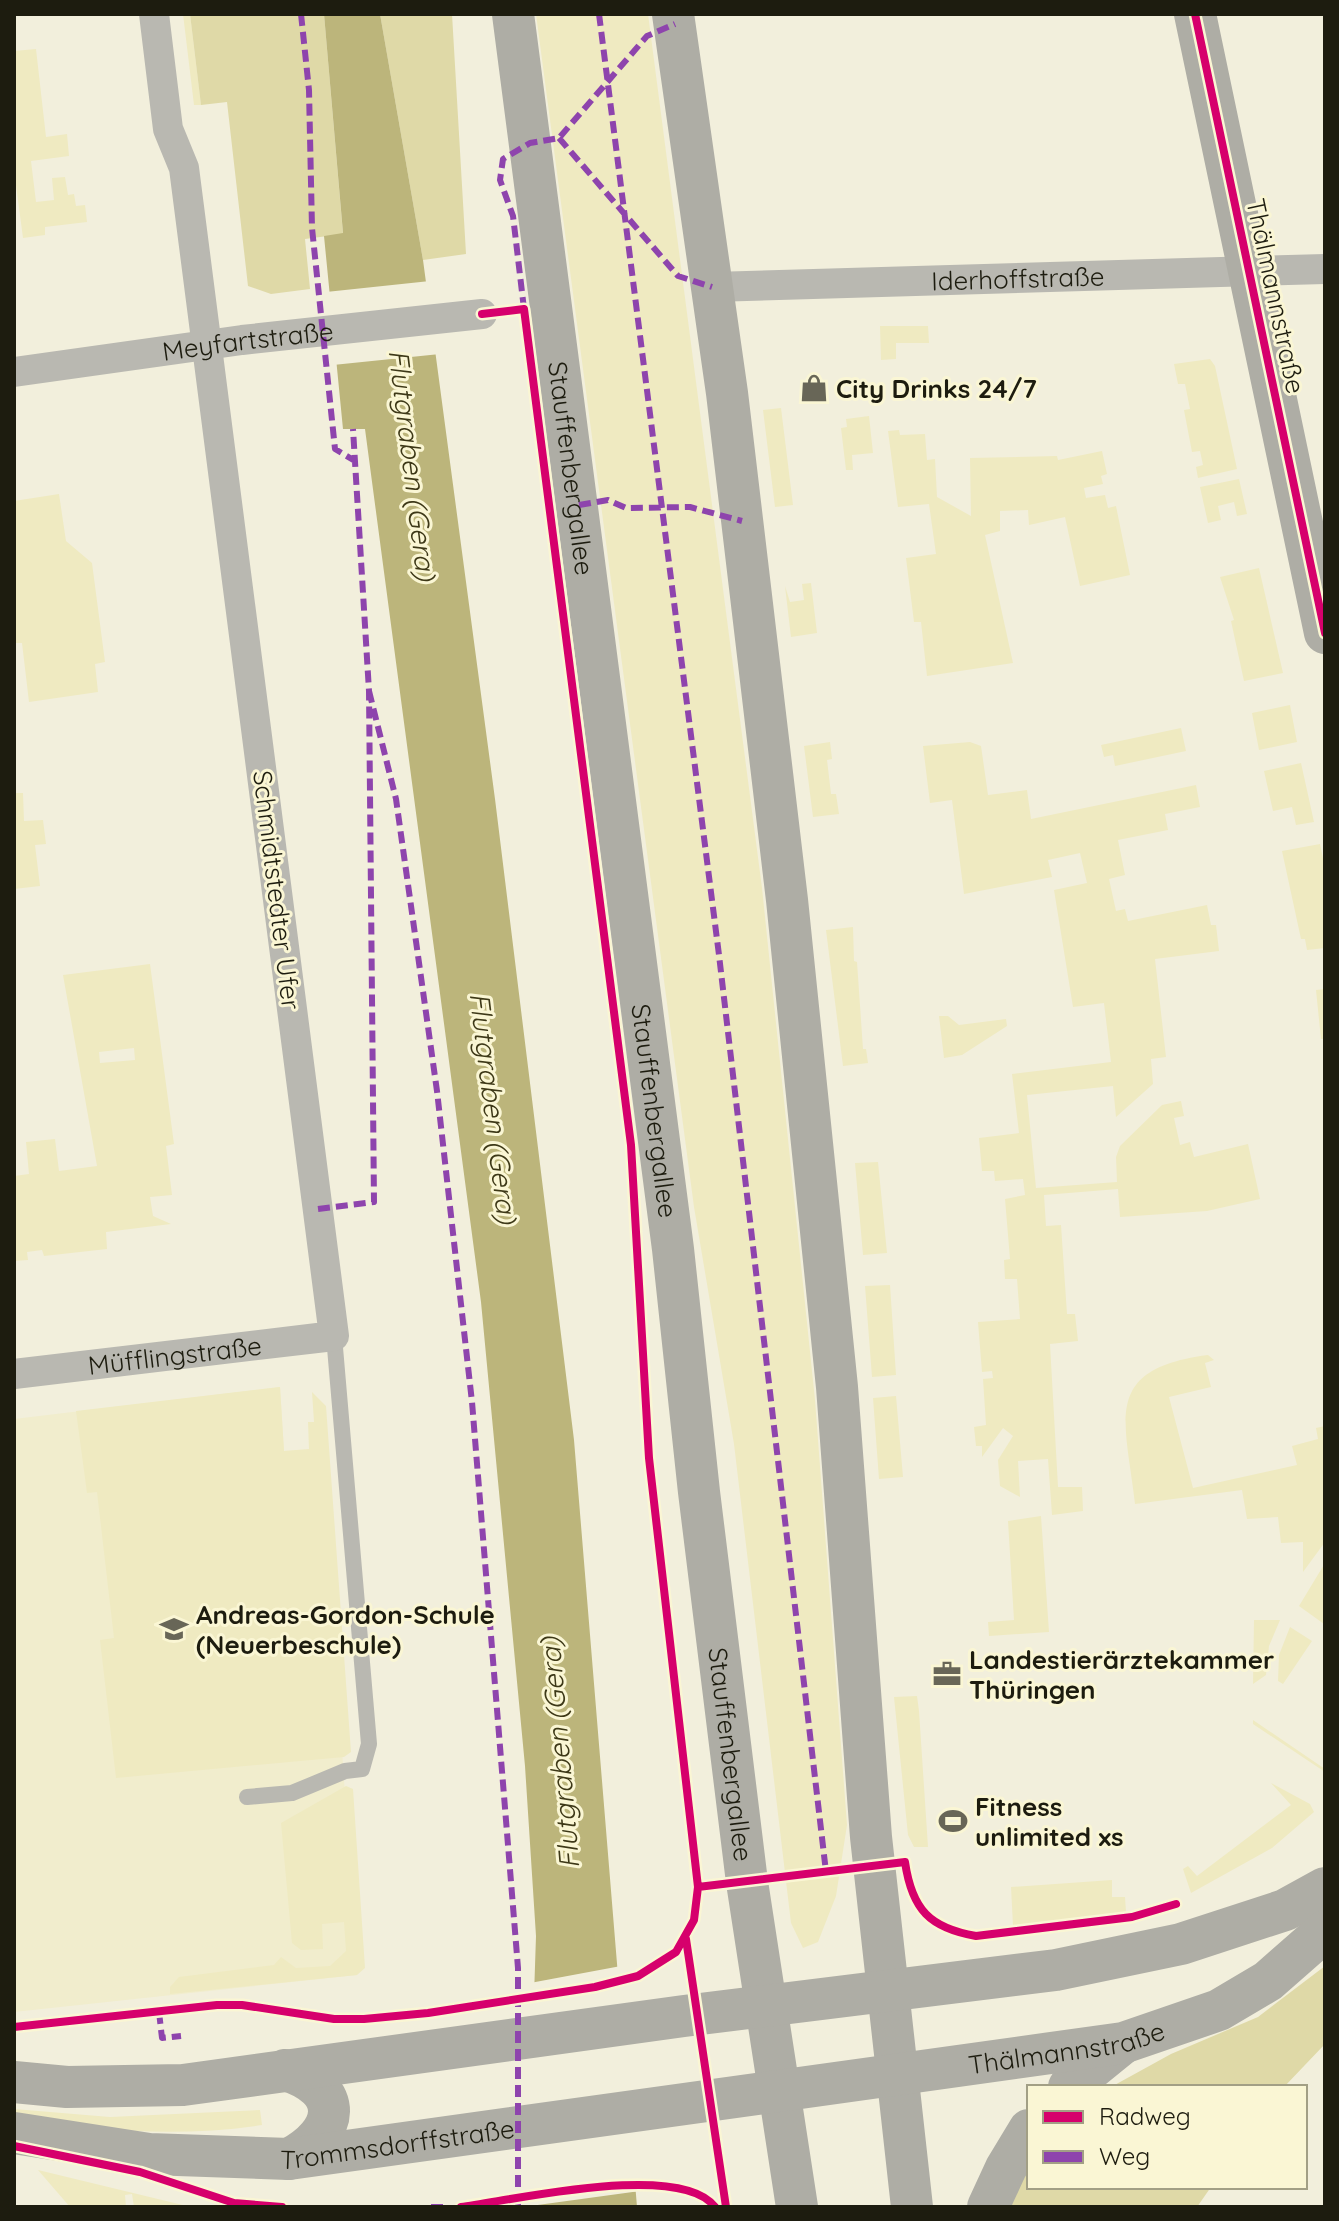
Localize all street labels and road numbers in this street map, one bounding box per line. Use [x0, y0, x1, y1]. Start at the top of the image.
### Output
street label: Thälmannstraße [1239, 195, 1313, 397]
street label: Iderhoffstraße [931, 259, 1105, 297]
street label: Meyfartstraße [160, 314, 335, 368]
street label: Stauffenbergallee [542, 359, 602, 577]
street label: Schmidtstedter Ufer [246, 769, 308, 1011]
street label: Stauffenbergallee [625, 1002, 685, 1220]
street label: Müfflingstraße [86, 1328, 263, 1382]
street label: Stauffenbergallee [702, 1645, 761, 1863]
street label: Thälmannstraße [966, 2014, 1169, 2081]
street label: Trommsdorffstraße [280, 2111, 516, 2176]

